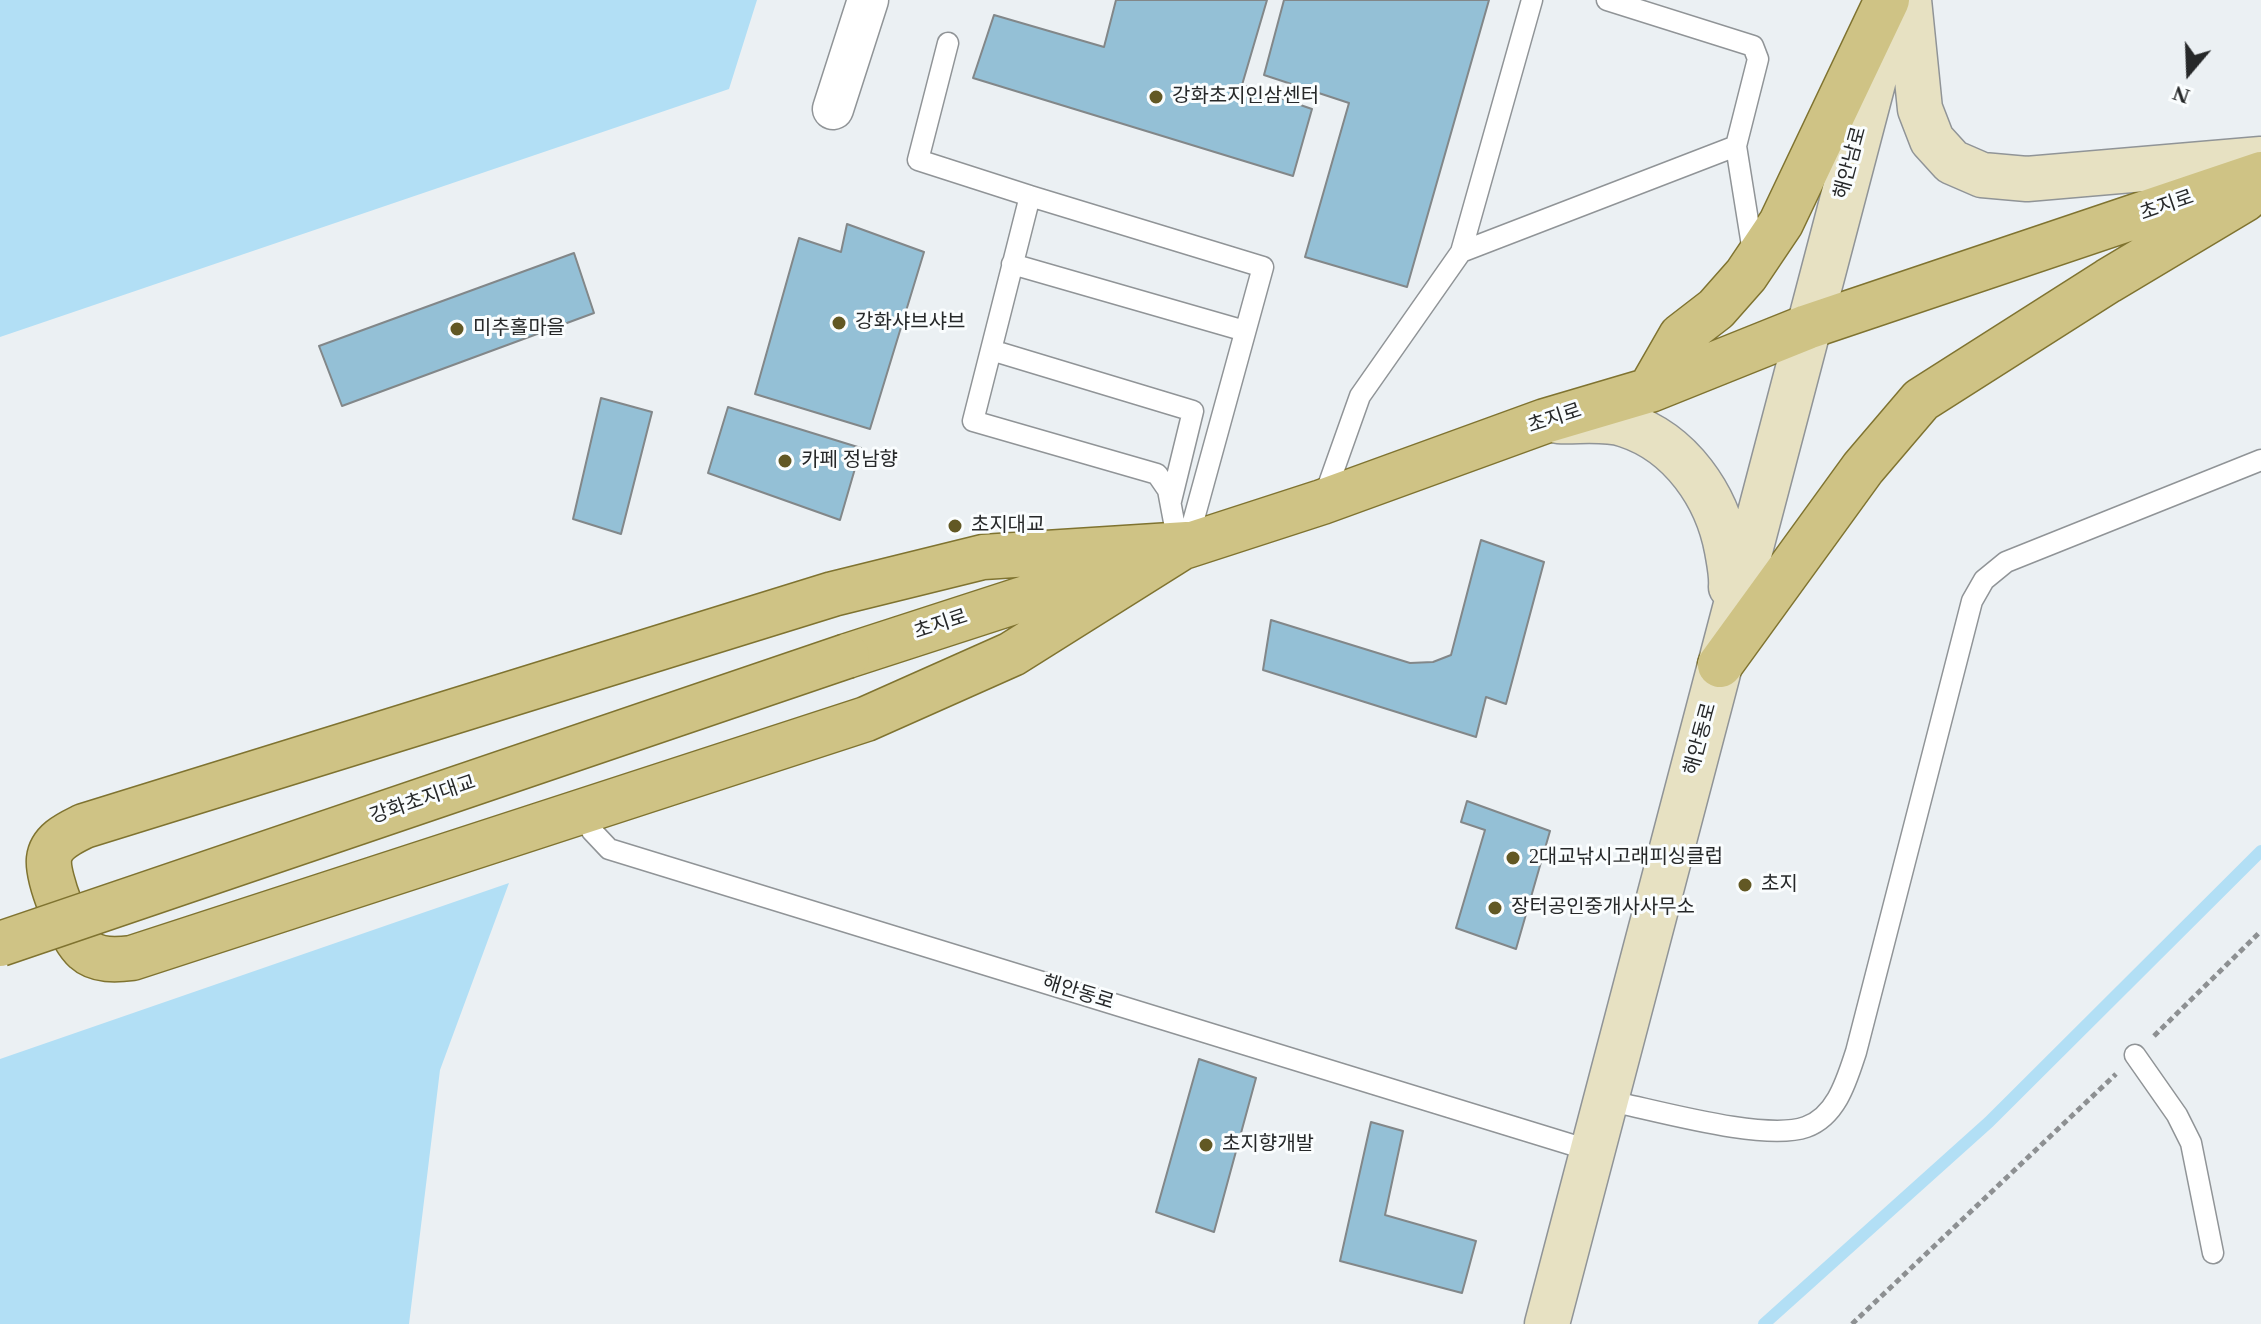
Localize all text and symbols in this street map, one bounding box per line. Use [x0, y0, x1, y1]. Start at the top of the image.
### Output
north arrow [2149, 32, 2229, 112]
text: N [2169, 81, 2193, 110]
place label: 강화초지인삼센터 [1172, 85, 1319, 109]
marker: 강화초지인삼센터 [1147, 88, 1165, 106]
street label: 해안남로 [1830, 124, 1872, 202]
street label: 초지로 [2137, 186, 2197, 226]
place label: 강화샤브샤브 [855, 311, 965, 335]
marker: 강화샤브샤브 [830, 314, 848, 332]
place label: 미추홀마을 [473, 317, 565, 341]
marker: 미추홀마을 [448, 320, 466, 338]
street label: 초지로 [1525, 399, 1585, 439]
place label: 카페 정남향 [801, 449, 898, 473]
marker: 카페 정남향 [776, 452, 794, 470]
place label: 초지대교 [971, 514, 1045, 538]
marker: 초지대교 [946, 517, 964, 535]
street label: 초지로 [911, 605, 971, 645]
street label: 해안동로 [1680, 700, 1722, 778]
street label: 강화초지대교 [367, 771, 479, 829]
place label: 2대교낚시고래피싱클럽 [1529, 846, 1723, 870]
marker: 2대교낚시고래피싱클럽 [1504, 849, 1522, 867]
place label: 초지 [1761, 873, 1798, 897]
marker: 초지 [1736, 876, 1754, 894]
place label: 장터공인중개사사무소 [1511, 896, 1695, 920]
marker: 장터공인중개사사무소 [1486, 899, 1504, 917]
street label: 해안동로 [1039, 971, 1117, 1015]
place label: 초지향개발 [1222, 1133, 1314, 1157]
marker: 초지향개발 [1197, 1136, 1215, 1154]

